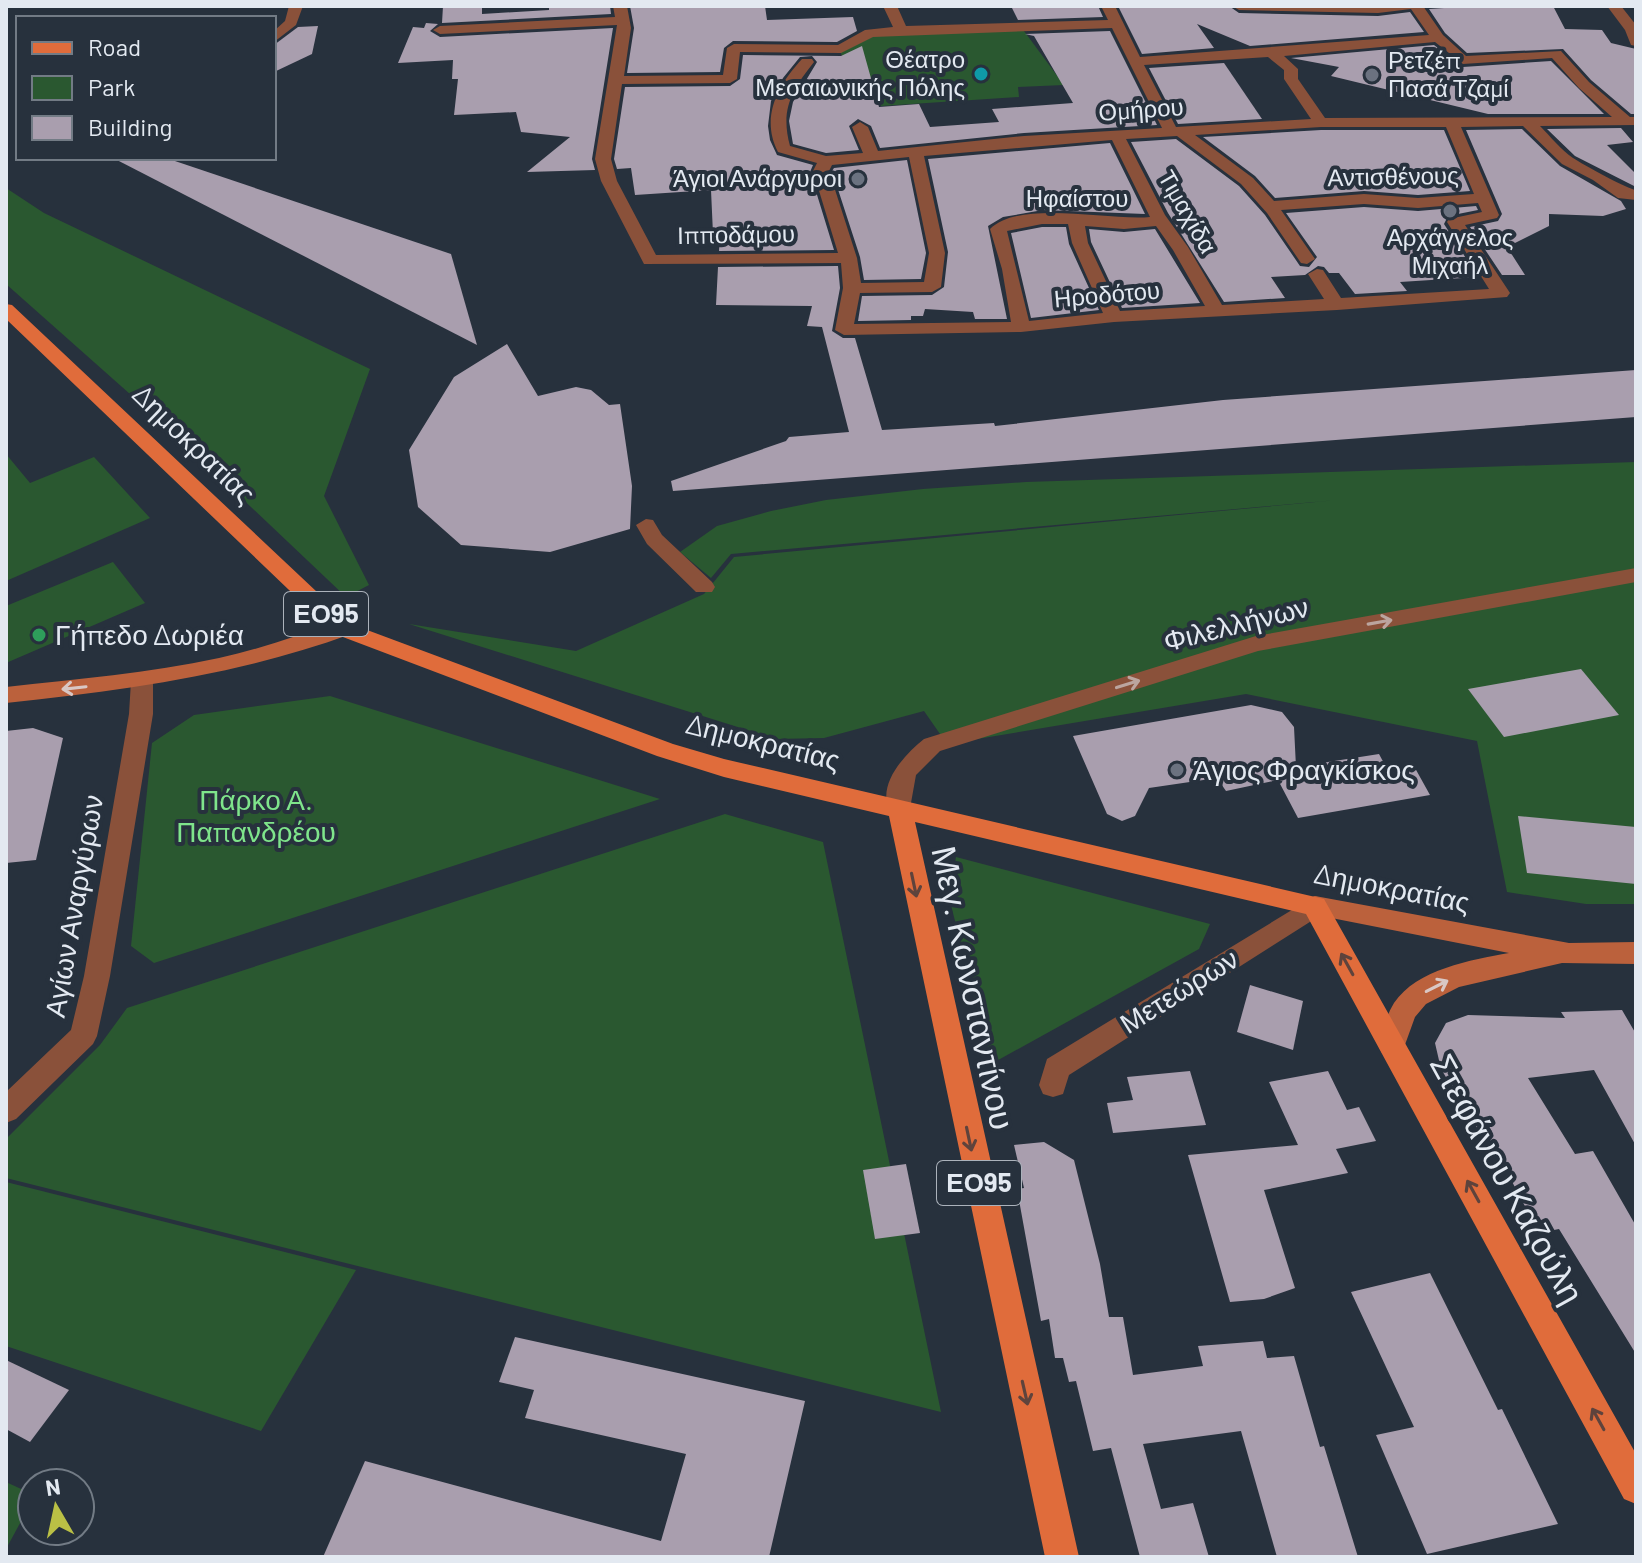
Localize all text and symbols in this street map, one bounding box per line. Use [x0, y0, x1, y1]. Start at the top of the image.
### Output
legend [16, 16, 276, 160]
text: Road [88, 32, 141, 61]
place label: Θέατρο Μεσαιωνικής Πόλης [755, 44, 965, 101]
place label: Ρετζέπ Πασά Τζαμί [1388, 45, 1509, 102]
marker: Θέατρο Μεσαιωνικής Πόλης [972, 65, 990, 83]
marker: Ρετζέπ Πασά Τζαμί [1363, 66, 1381, 84]
text: Park [88, 72, 135, 101]
street label: Ομήρου [1097, 91, 1184, 126]
text: Building [88, 112, 172, 141]
street label: Αντισθένους [1327, 160, 1459, 191]
place label: Άγιοι Ανάργυροι [673, 163, 842, 192]
street label: Τιμαχίδα [1153, 164, 1224, 258]
marker: Άγιοι Ανάργυροι [849, 170, 867, 188]
street label: Ηφαίστου [1026, 183, 1128, 212]
marker: Αρχάγγελος Μιχαήλ [1441, 202, 1459, 220]
street label: Ιπποδάμου [677, 218, 795, 249]
place label: Αρχάγγελος Μιχαήλ [1387, 222, 1513, 279]
street label: Ηροδότου [1053, 274, 1161, 313]
street label: Δημοκρατίας [126, 376, 263, 510]
street label: Φιλελλήνων [1160, 589, 1312, 657]
road number: ΕΟ95 [284, 592, 368, 636]
one-way arrow [1367, 613, 1392, 628]
place label: Γήπεδο Δωριέα [55, 617, 244, 651]
marker: Γήπεδο Δωριέα [30, 626, 48, 644]
one-way arrow [1115, 676, 1140, 690]
one-way arrow [61, 681, 88, 696]
street label: Δημοκρατίας [683, 705, 844, 777]
place label: Άγιος Φραγκίσκος [1193, 752, 1415, 786]
marker: Άγιος Φραγκίσκος [1168, 761, 1186, 779]
park label: Πάρκο Α. Παπανδρέου [176, 782, 336, 848]
street label: Αγίων Αναργύρων [37, 792, 109, 1020]
street label: Μεγ. Κωνσταντίνου [924, 842, 1025, 1133]
street label: Δημοκρατίας [1312, 855, 1473, 919]
one-way arrow [907, 871, 922, 897]
street label: Μετεώρων [1113, 940, 1244, 1040]
one-way arrow [1339, 952, 1354, 976]
one-way arrow [1425, 978, 1448, 993]
street label: Στεφάνου Καζούλη [1423, 1046, 1594, 1310]
one-way arrow [962, 1125, 977, 1151]
road number: ΕΟ95 [937, 1161, 1021, 1205]
one-way arrow [1464, 1180, 1480, 1204]
one-way arrow [1018, 1379, 1033, 1405]
one-way arrow [1590, 1408, 1606, 1431]
north arrow [16, 1467, 96, 1547]
text: N [43, 1472, 62, 1500]

